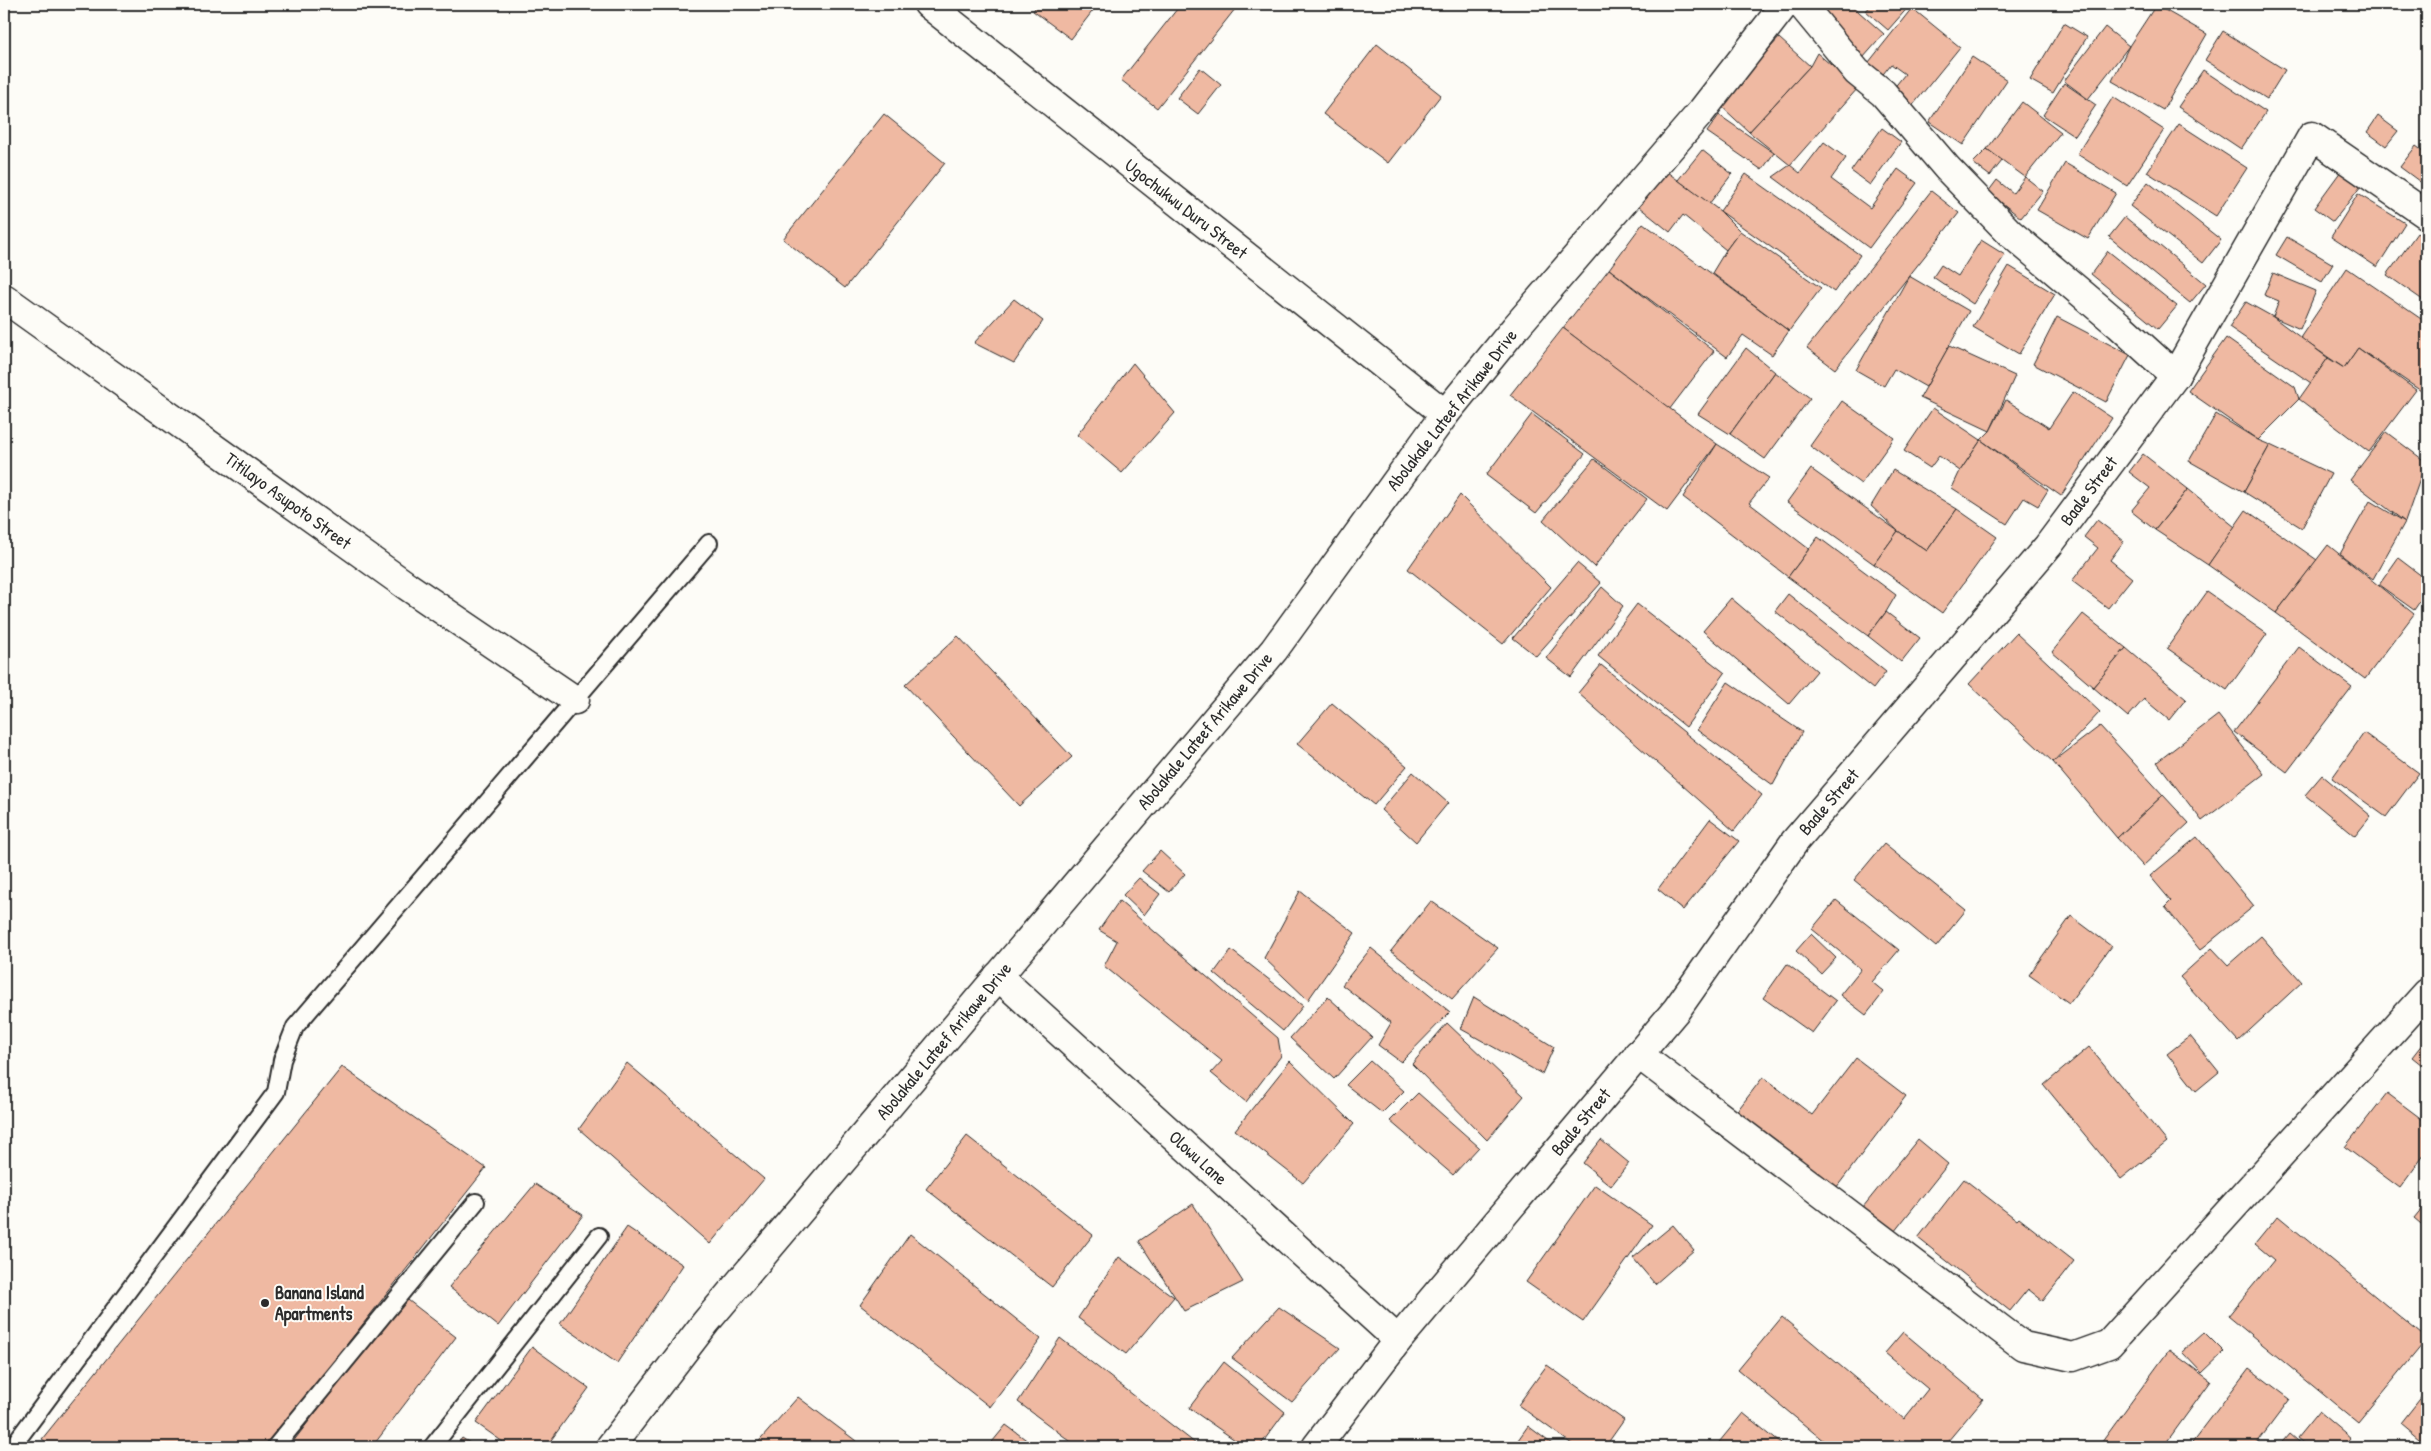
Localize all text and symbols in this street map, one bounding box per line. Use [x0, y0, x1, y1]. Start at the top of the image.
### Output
street label: Ugochukwu Duru Street [1120, 153, 1254, 265]
street label: Abolakale Lateef Arikawe Drive [1381, 324, 1523, 496]
street label: Titilayo Asupoto Street [220, 446, 357, 556]
street label: Baale Street [2054, 450, 2124, 531]
street label: Abolakale Lateef Arikawe Drive [1131, 647, 1278, 815]
street label: Baale Street [1793, 762, 1865, 841]
street label: Abolakale Lateef Arikawe Drive [870, 957, 1017, 1125]
street label: Baale Street [1545, 1082, 1617, 1161]
street label: Olowu Lane [1164, 1125, 1233, 1191]
place label: Banana Island Apartments [275, 1280, 364, 1327]
marker: Banana Island Apartments [259, 1297, 271, 1309]

